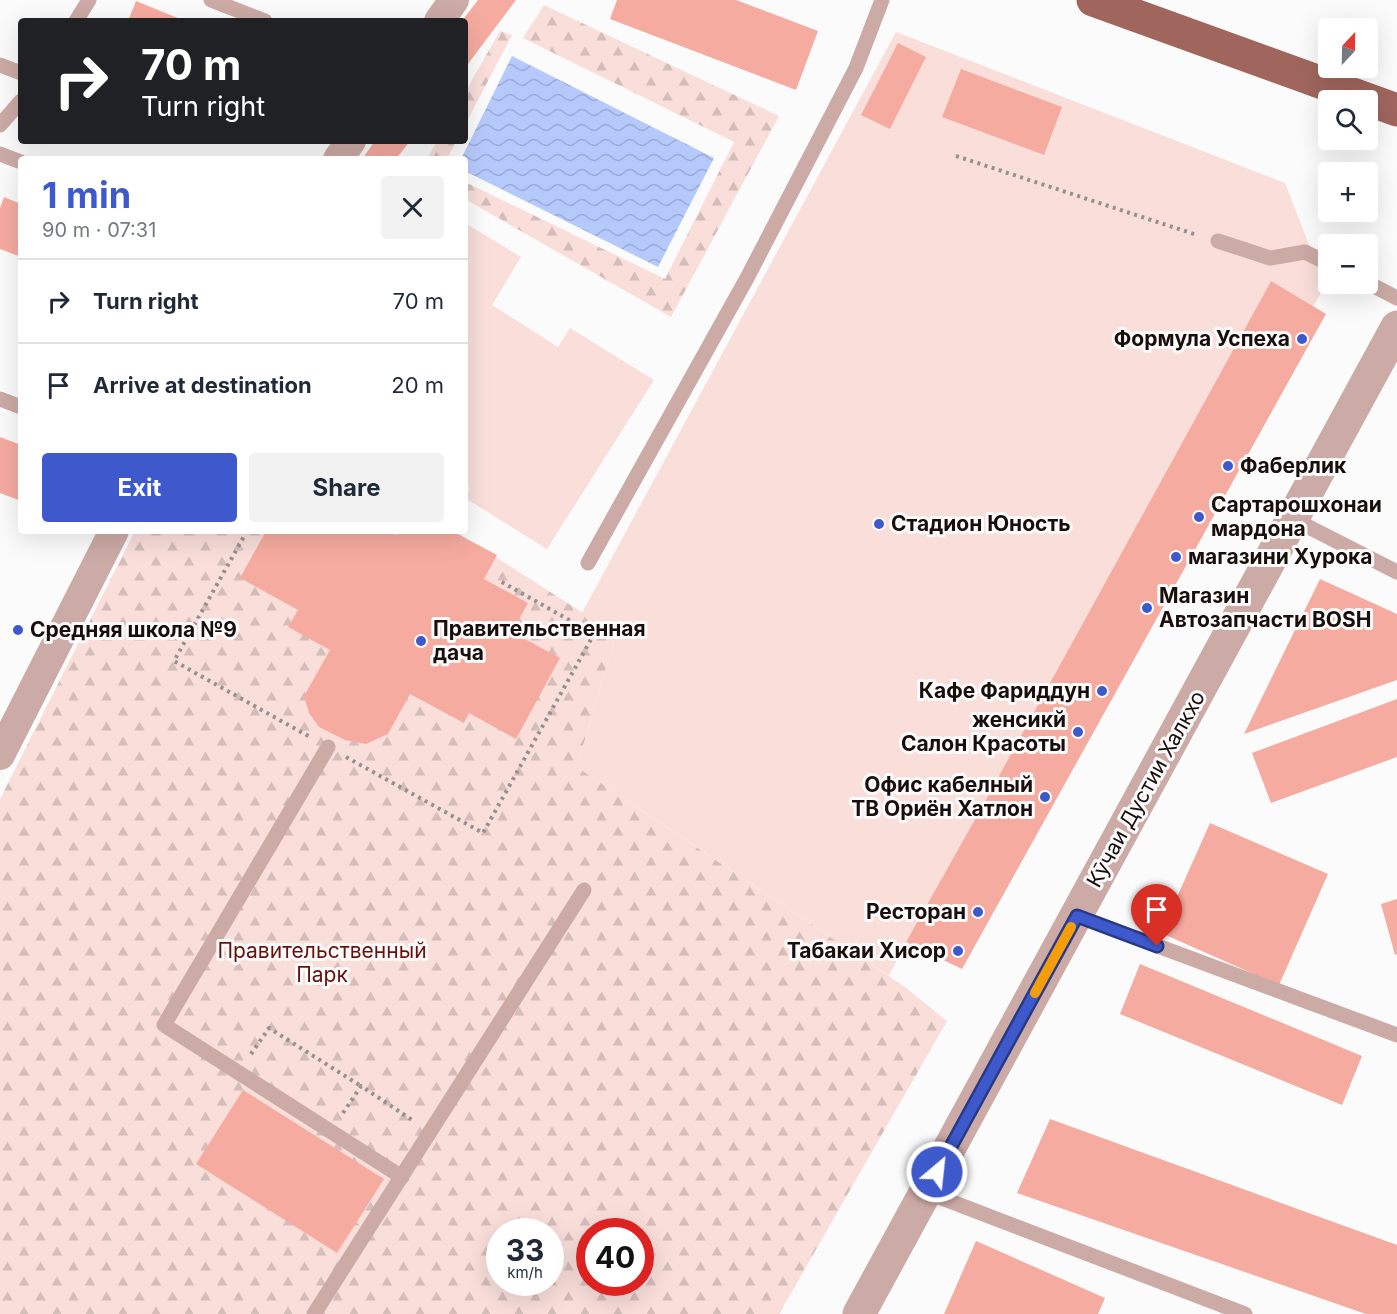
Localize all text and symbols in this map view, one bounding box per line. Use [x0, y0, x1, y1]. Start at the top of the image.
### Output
north arrow [1318, 18, 1378, 78]
map controls [1318, 18, 1378, 294]
text: 70 m [141, 39, 241, 90]
icon: right [42, 42, 120, 120]
text: Turn right [141, 90, 265, 123]
button: search [1318, 90, 1378, 150]
button: + [1318, 162, 1378, 222]
text: 1 min [42, 173, 131, 217]
button: close [381, 176, 444, 239]
text: 90 m · 07:31 [42, 218, 156, 242]
button: − [1318, 234, 1378, 294]
icon: right [42, 285, 75, 318]
text: Turn right [93, 288, 199, 314]
text: 70 m [393, 288, 444, 314]
place label: Формула Успеха [1114, 326, 1290, 351]
marker: Формула Успеха [1295, 332, 1309, 346]
icon: arrive [42, 369, 75, 402]
text: Arrive at destination [93, 372, 312, 398]
text: 20 m [391, 372, 444, 398]
button: Exit [42, 453, 237, 522]
button: Share [249, 453, 444, 522]
place label: Фаберлик [1240, 453, 1347, 478]
marker: Фаберлик [1221, 459, 1235, 473]
place label: Сартарошхонаи мардона [1211, 492, 1382, 541]
marker: Сартарошхонаи мардона [1192, 510, 1206, 524]
place label: Стадион Юность [891, 511, 1071, 536]
marker: Стадион Юность [872, 517, 886, 531]
place label: магазини Хурока [1188, 544, 1372, 569]
marker: магазини Хурока [1169, 550, 1183, 564]
place label: Магазин Автозапчасти BOSH [1159, 583, 1371, 632]
marker: Магазин Автозапчасти BOSH [1140, 601, 1154, 615]
place label: Правительственная дача [433, 616, 646, 665]
place label: Средняя школа №9 [30, 617, 237, 642]
marker: Средняя школа №9 [11, 623, 25, 637]
marker: Правительственная дача [414, 634, 428, 648]
place label: Кафе Фариддун [919, 678, 1090, 703]
marker: Кафе Фариддун [1095, 684, 1109, 698]
street label: Кӯчаи Дустии Халкхо [1081, 686, 1210, 891]
place label: женсикй Салон Красоты [901, 707, 1066, 756]
marker: женсикй Салон Красоты [1071, 725, 1085, 739]
place label: Офис кабелный ТВ Ориён Хатлон [851, 772, 1033, 821]
marker: Офис кабелный ТВ Ориён Хатлон [1038, 790, 1052, 804]
pin [1131, 884, 1182, 946]
icon: arrive [1140, 893, 1173, 926]
place label: Ресторан [866, 899, 966, 924]
marker: Ресторан [971, 905, 985, 919]
park label: Правительственный Парк [217, 938, 427, 987]
place label: Табакаи Хисор [787, 938, 946, 963]
marker: Табакаи Хисор [951, 944, 965, 958]
position arrow [905, 1140, 969, 1204]
speed limit sign: 40 [576, 1218, 654, 1296]
text: 33 [506, 1232, 544, 1268]
text: km/h [507, 1263, 543, 1282]

